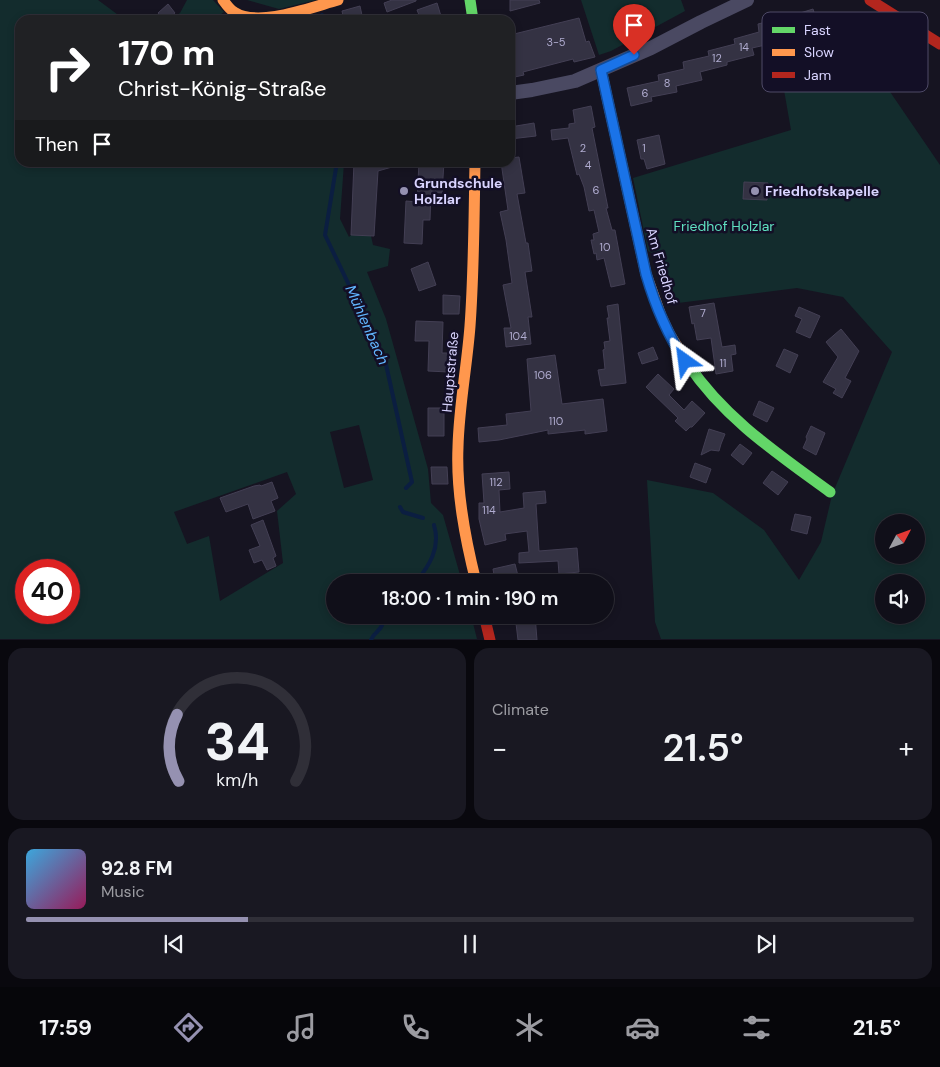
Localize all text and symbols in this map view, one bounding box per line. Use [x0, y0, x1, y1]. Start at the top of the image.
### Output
pin [613, 4, 655, 55]
icon: arrive [620, 11, 648, 39]
legend [762, 12, 928, 92]
text: Fast [804, 21, 831, 39]
text: 170 m [118, 30, 215, 76]
icon: right [35, 35, 100, 100]
house number: 3-5 [546, 35, 566, 49]
house number: 14 [739, 40, 749, 54]
text: Slow [804, 43, 834, 61]
house number: 12 [712, 51, 722, 65]
text: Jam [804, 66, 831, 84]
text: Christ-König-Straße [118, 74, 326, 103]
house number: 8 [664, 76, 670, 90]
house number: 6 [642, 86, 649, 100]
icon: arrive [88, 130, 116, 158]
text: Then [35, 132, 78, 157]
house number: 2 [580, 141, 586, 155]
house number: 1 [642, 141, 646, 155]
house number: 4 [585, 158, 592, 172]
place label: Grundschule Holzlar [414, 174, 502, 208]
place label: Friedhofskapelle [765, 182, 879, 200]
house number: 6 [593, 183, 600, 197]
marker: Grundschule Holzlar [398, 185, 410, 197]
marker: Friedhofskapelle [749, 185, 761, 197]
park label: Friedhof Holzlar [674, 217, 774, 235]
street label: Am Friedhof [642, 225, 682, 307]
house number: 10 [600, 240, 610, 254]
water label: Mühlenbach [341, 282, 394, 368]
house number: 7 [700, 306, 706, 320]
house number: 104 [509, 329, 527, 343]
street label: Hauptstraße [437, 331, 463, 413]
position arrow [658, 334, 710, 386]
house number: 11 [720, 356, 726, 370]
house number: 106 [534, 368, 552, 382]
house number: 110 [549, 414, 563, 428]
house number: 112 [489, 475, 503, 489]
house number: 114 [482, 503, 496, 517]
north arrow [875, 514, 925, 564]
map controls [875, 514, 925, 624]
speed limit sign: 40 [15, 559, 80, 624]
button: sound [875, 574, 925, 624]
text: 18:00 · 1 min · 190 m [382, 586, 558, 611]
text: Climate [492, 699, 549, 720]
text: 34 [204, 708, 270, 776]
text: 21.5° [662, 723, 744, 773]
text: − [492, 730, 507, 767]
text: + [899, 730, 914, 767]
text: km/h [216, 768, 258, 792]
text: 92.8 FM [101, 856, 173, 881]
text: Music [101, 881, 145, 902]
icon: previous [160, 930, 188, 958]
icon: pause [456, 930, 484, 958]
icon: next [752, 930, 780, 958]
icon: directions [171, 1010, 206, 1045]
icon: music [284, 1010, 319, 1045]
icon: phone [398, 1010, 433, 1045]
icon: climate [512, 1010, 547, 1045]
icon: car [625, 1010, 660, 1045]
icon: filters [739, 1010, 774, 1045]
text: 17:59 [39, 1013, 92, 1042]
text: 21.5° [853, 1013, 901, 1042]

